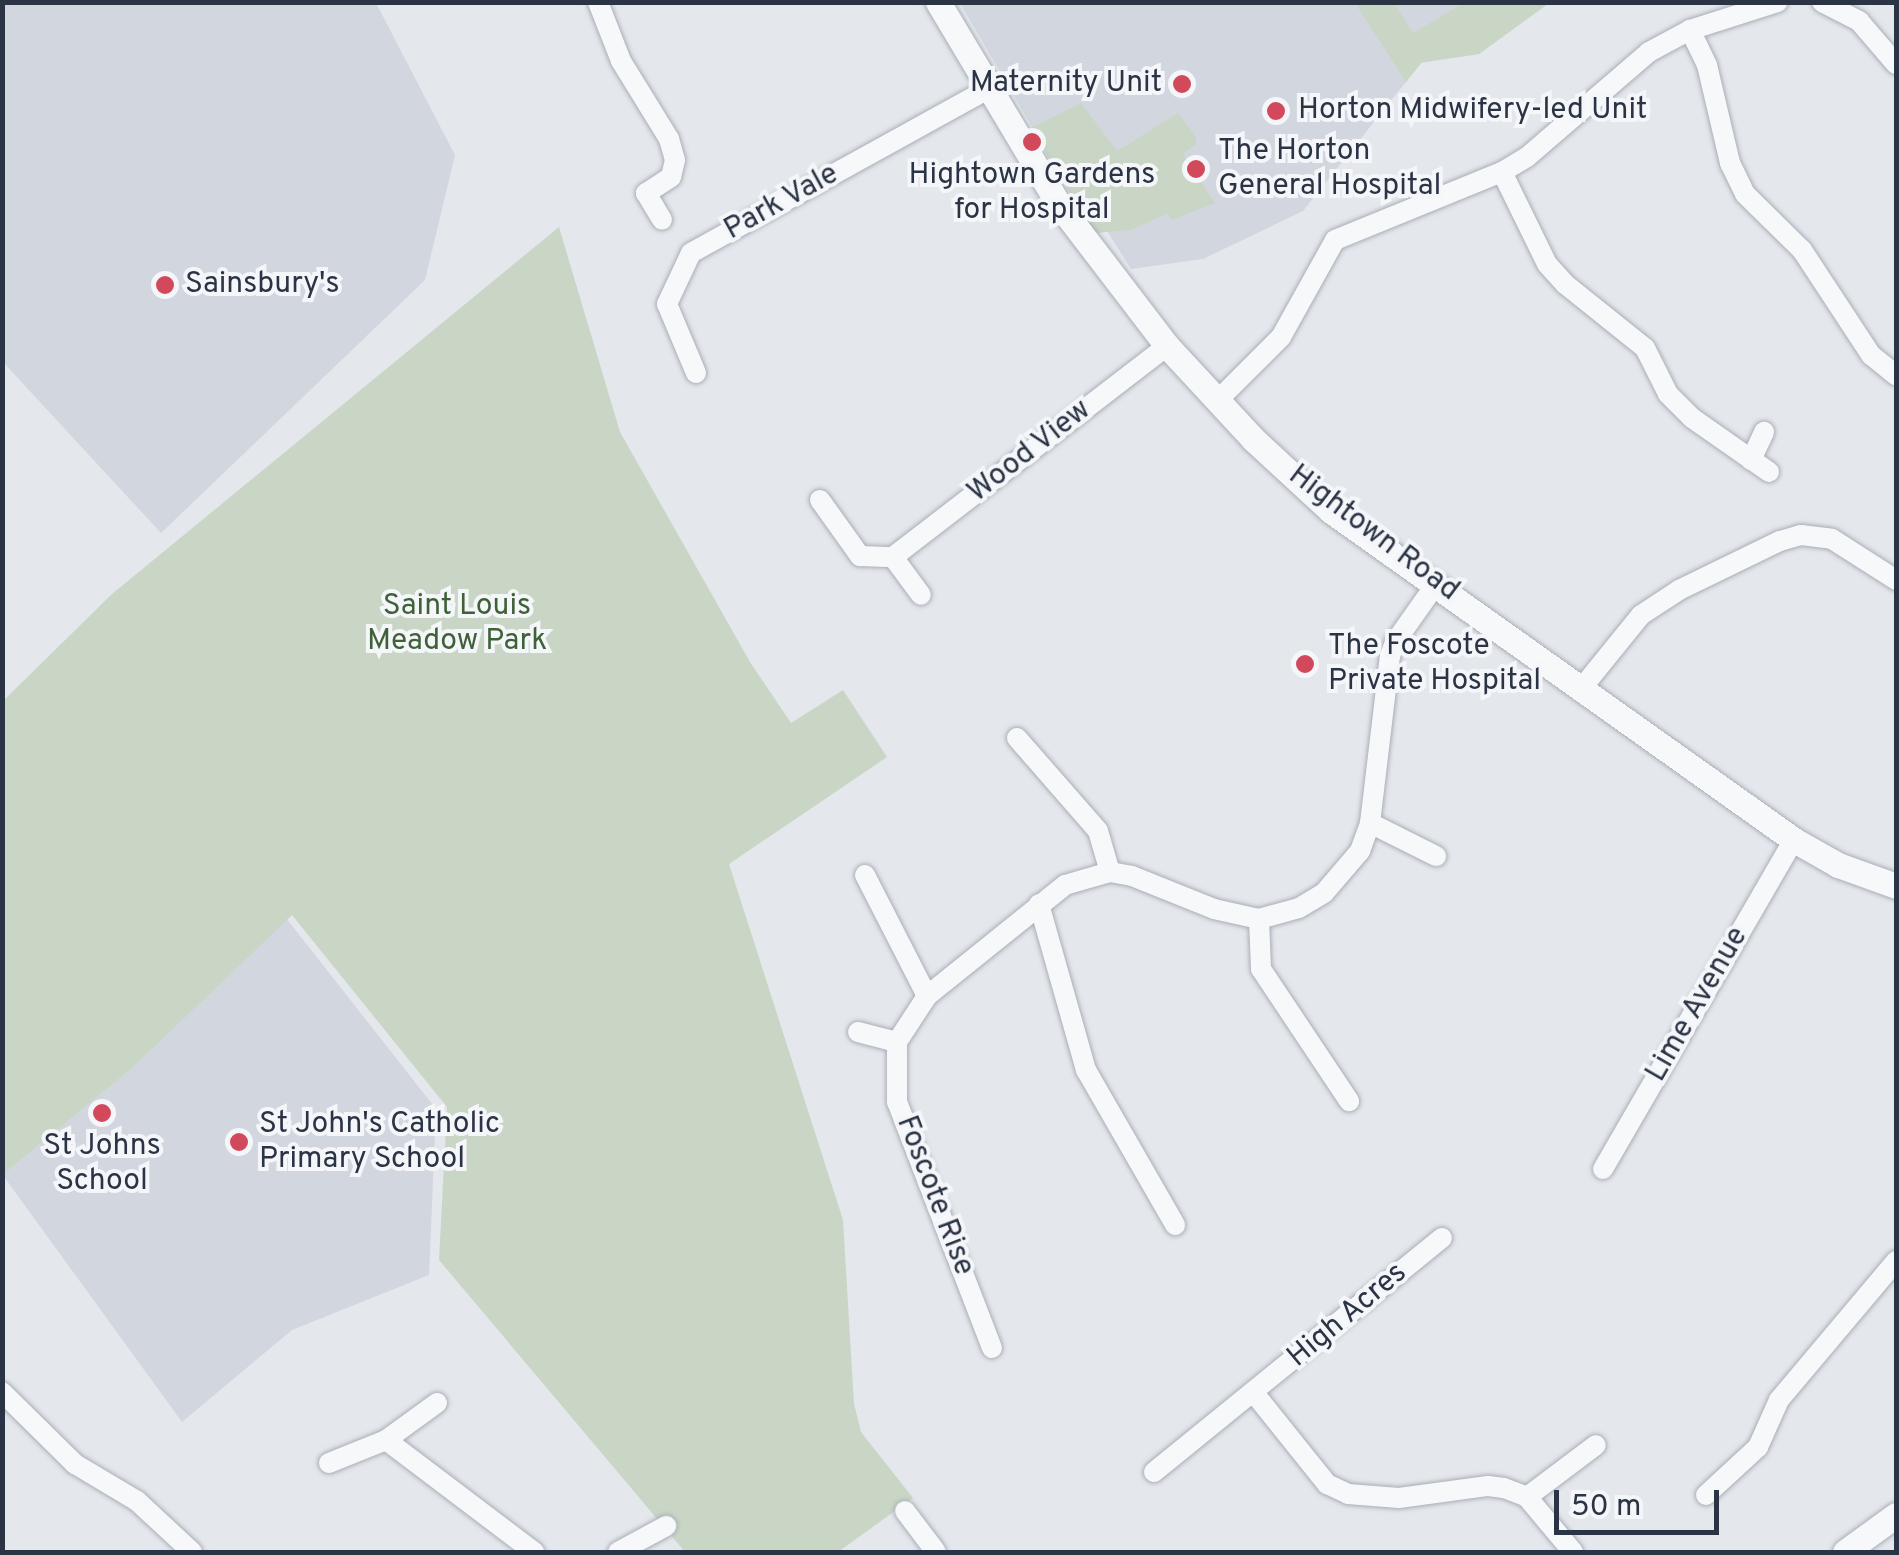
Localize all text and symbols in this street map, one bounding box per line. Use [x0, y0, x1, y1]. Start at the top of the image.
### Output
place label: Maternity Unit [970, 66, 1162, 102]
marker: Maternity Unit [1171, 73, 1193, 95]
place label: Horton Midwifery-led Unit [1298, 93, 1647, 129]
marker: Horton Midwifery-led Unit [1263, 98, 1289, 124]
marker: Hightown Gardens for Hospital [1021, 131, 1043, 153]
place label: The Horton General Hospital [1218, 134, 1441, 204]
marker: The Horton General Hospital [1183, 156, 1209, 182]
street label: Park Vale [718, 157, 846, 249]
place label: Hightown Gardens for Hospital [909, 158, 1155, 228]
place label: Sainsbury's [185, 267, 340, 303]
marker: Sainsbury's [154, 274, 176, 296]
street label: Wood View [961, 392, 1099, 512]
street label: Hightown Road [1281, 458, 1465, 610]
park label: Saint Louis Meadow Park [367, 589, 547, 660]
place label: The Foscote Private Hospital [1328, 629, 1541, 700]
marker: The Foscote Private Hospital [1292, 651, 1318, 677]
street label: Lime Avenue [1639, 921, 1757, 1089]
marker: St Johns School [91, 1102, 113, 1124]
place label: St John's Catholic Primary School [259, 1107, 500, 1178]
street label: Foscote Rise [887, 1111, 981, 1281]
place label: St Johns School [43, 1129, 161, 1200]
marker: St John's Catholic Primary School [228, 1131, 250, 1153]
street label: High Acres [1281, 1255, 1415, 1377]
scale bar [1559, 1470, 1724, 1532]
text: 50 m [1571, 1489, 1641, 1526]

